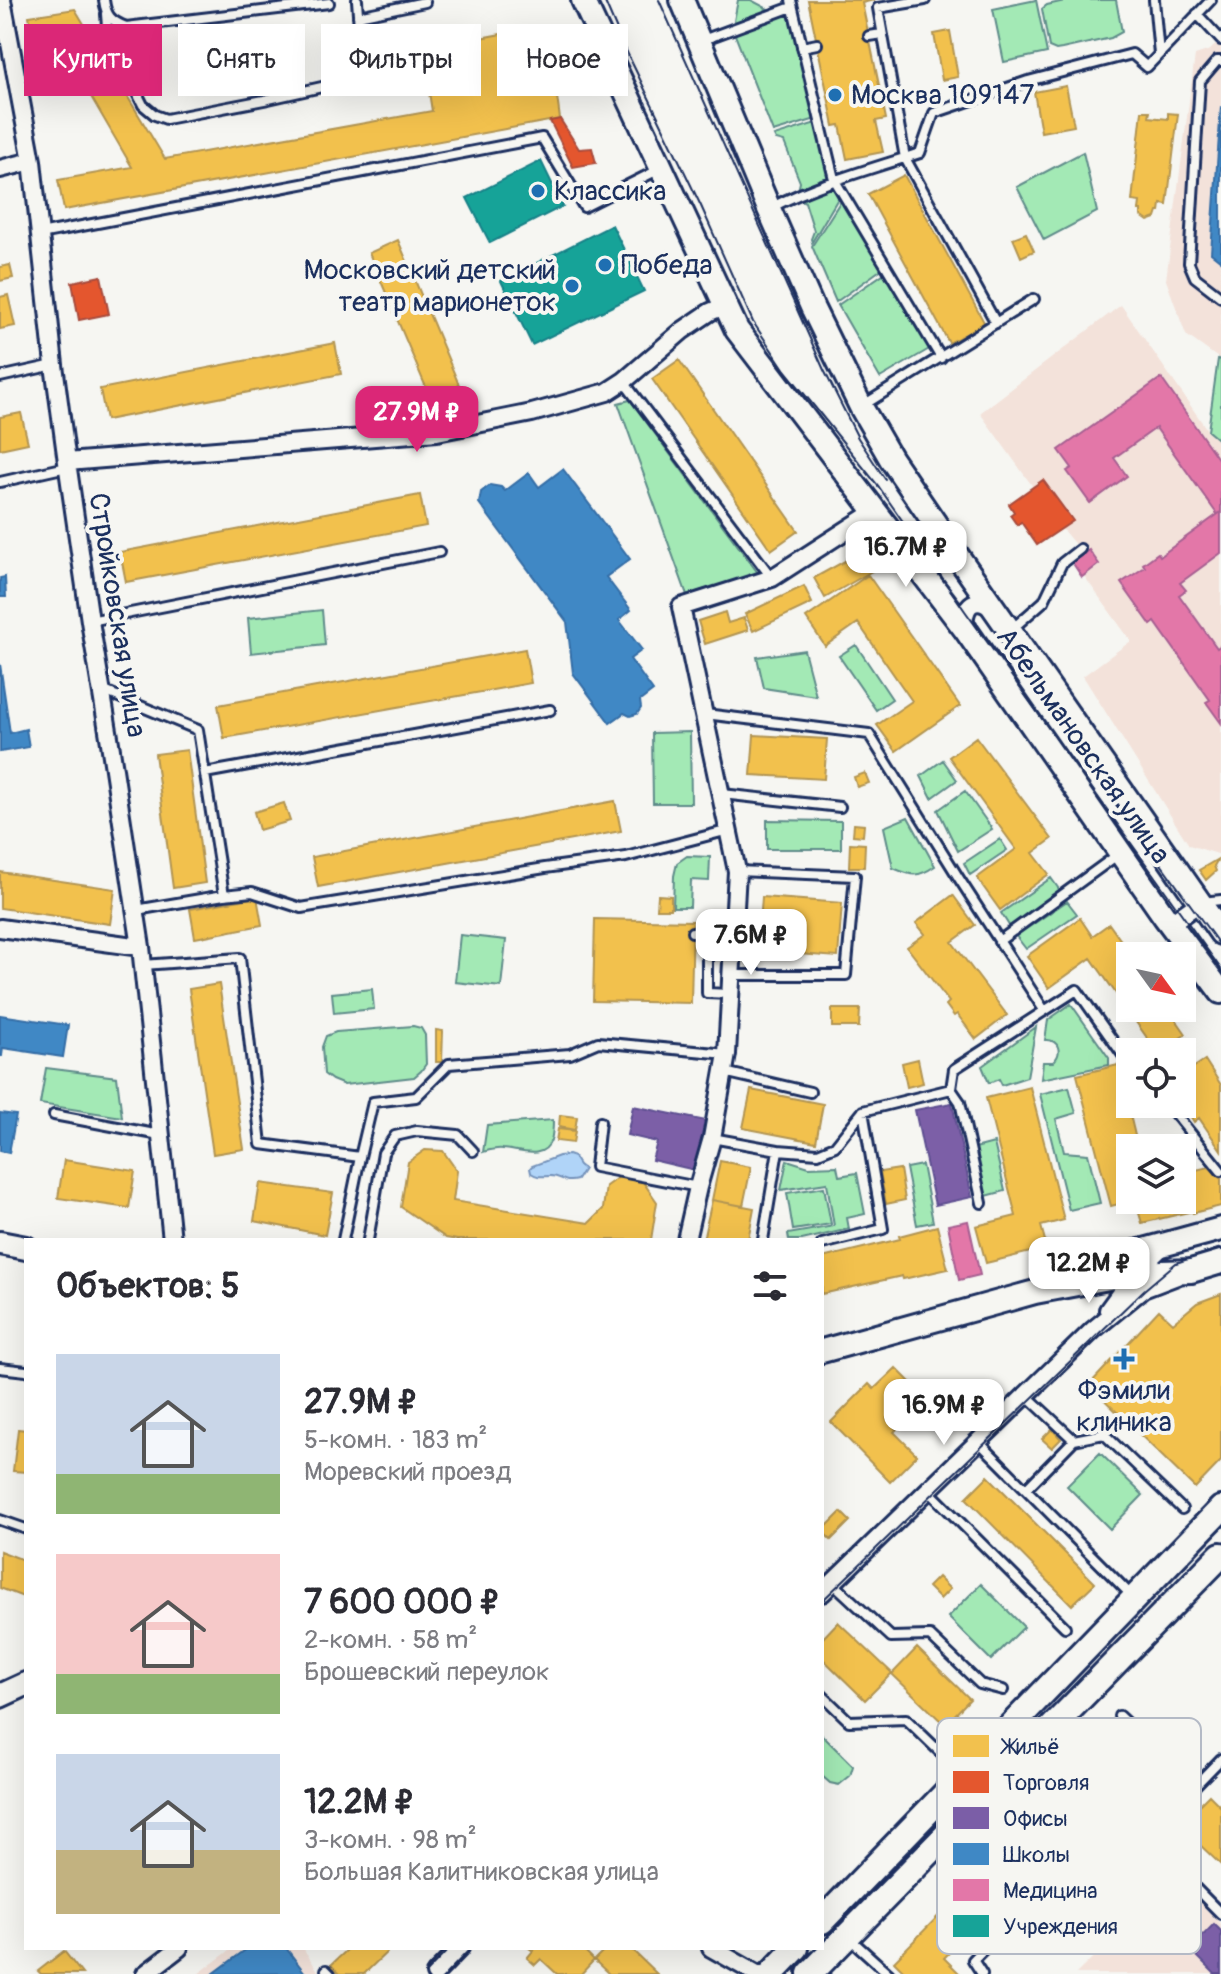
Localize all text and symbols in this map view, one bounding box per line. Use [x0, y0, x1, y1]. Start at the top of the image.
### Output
chip: Купить [24, 24, 162, 96]
chip: Снять [178, 24, 305, 96]
chip: Фильтры [321, 24, 481, 96]
chip: Новое [497, 24, 628, 96]
place label: Москва 109147 [851, 78, 1034, 113]
marker: Москва 109147 [826, 86, 844, 104]
place label: Классика [554, 174, 666, 209]
marker: Классика [529, 182, 547, 200]
place label: Победа [621, 248, 713, 283]
place label: Московский детский театр марионеток [303, 253, 556, 320]
marker: Победа [596, 256, 614, 274]
marker: Московский детский театр марионеток [563, 277, 581, 295]
pin: 27.9M ₽ [343, 386, 491, 454]
text: 27.9M ₽ [373, 396, 461, 428]
street label: Стройковская улица [80, 490, 154, 740]
pin: 16.7M ₽ [832, 521, 980, 589]
text: 16.7M ₽ [864, 531, 948, 563]
street label: Абельмановская улица [988, 621, 1178, 871]
pin: 7.6M ₽ [686, 909, 816, 977]
text: 7.6M ₽ [714, 919, 788, 951]
north arrow [1116, 942, 1196, 1022]
map controls [1116, 942, 1196, 1214]
button: locate [1116, 1038, 1196, 1118]
button: layers [1116, 1134, 1196, 1214]
pin: 12.2M ₽ [1015, 1237, 1163, 1305]
text: 12.2M ₽ [1047, 1247, 1131, 1279]
icon: filters [748, 1264, 792, 1308]
text: Объектов: 5 [56, 1265, 239, 1308]
marker: Фэмили клиника [1113, 1348, 1135, 1370]
place label: Фэмили клиника [1076, 1373, 1172, 1440]
pin: 16.9M ₽ [870, 1379, 1018, 1447]
text: 27.9M ₽ [304, 1381, 418, 1424]
icon: home [120, 1386, 216, 1482]
text: 16.9M ₽ [902, 1389, 986, 1421]
text: 5-комн. · 183 m² [304, 1424, 487, 1456]
text: Моревский проезд [304, 1456, 511, 1488]
text: 7 600 000 ₽ [304, 1581, 500, 1624]
icon: home [120, 1586, 216, 1682]
text: 2-комн. · 58 m² [304, 1624, 477, 1656]
text: Брошевский переулок [304, 1656, 549, 1688]
legend [937, 1718, 1201, 1954]
text: Жильё [1000, 1733, 1060, 1761]
text: Торговля [1003, 1769, 1089, 1797]
text: 12.2M ₽ [304, 1781, 415, 1824]
icon: home [120, 1786, 216, 1882]
text: Офисы [1003, 1805, 1068, 1833]
text: 3-комн. · 98 m² [304, 1824, 477, 1856]
text: Школы [1003, 1841, 1070, 1869]
text: Большая Калитниковская улица [304, 1856, 659, 1888]
text: Медицина [1003, 1877, 1097, 1905]
text: Учреждения [1003, 1913, 1118, 1941]

